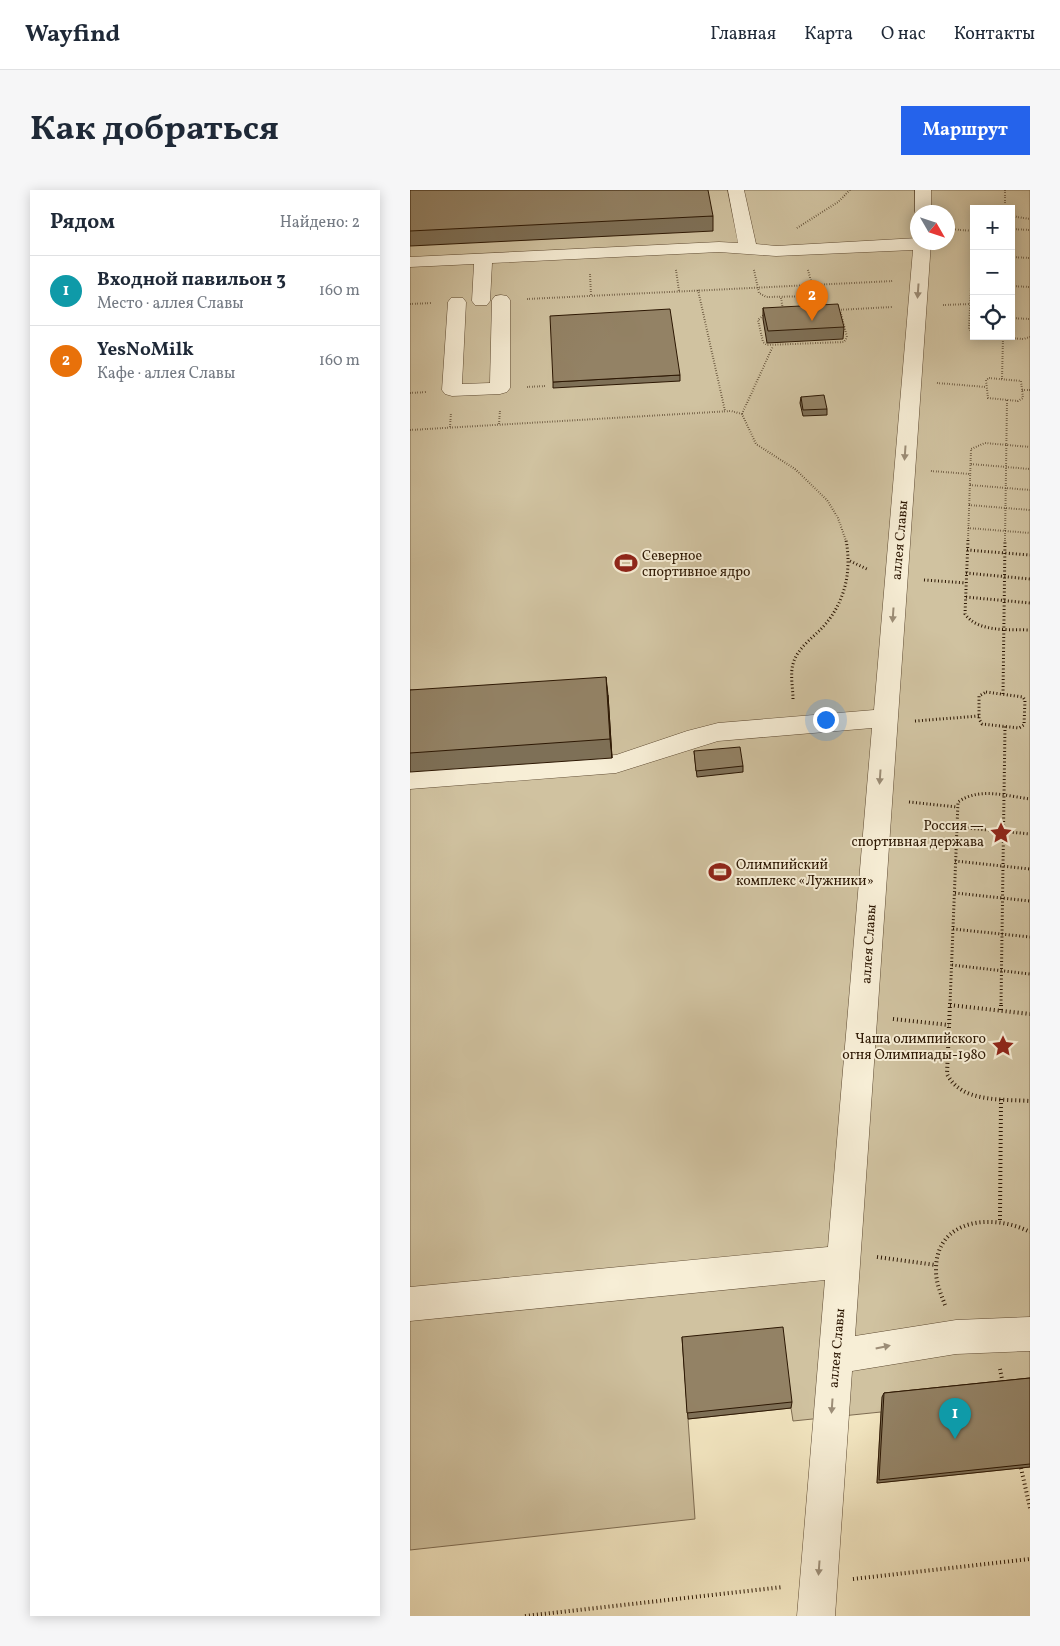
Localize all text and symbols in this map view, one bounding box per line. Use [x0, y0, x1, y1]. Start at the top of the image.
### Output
text: Wayfind [25, 18, 120, 52]
text: Главная [710, 22, 776, 47]
text: Карта [804, 22, 853, 47]
text: О нас [881, 22, 926, 47]
text: Контакты [954, 22, 1035, 47]
text: Как добраться [30, 106, 279, 154]
button: Маршрут [901, 106, 1030, 155]
north arrow [910, 205, 955, 250]
map controls [970, 205, 1015, 340]
button: + [970, 205, 1015, 250]
text: Рядом [50, 208, 115, 237]
text: Найдено: 2 [280, 212, 360, 234]
button: − [970, 250, 1015, 295]
text: Входной павильон 3 [97, 267, 286, 293]
text: 1 [63, 280, 69, 302]
text: 160 m [319, 280, 360, 302]
pin: 2 [796, 280, 828, 321]
one-way arrow [913, 283, 921, 299]
text: Место · аллея Славы [97, 293, 244, 315]
button: locate [970, 295, 1015, 340]
text: YesNoMilk [97, 337, 194, 363]
text: 2 [62, 350, 70, 372]
text: 160 m [319, 350, 360, 372]
text: Кафе · аллея Славы [97, 363, 235, 385]
one-way arrow [901, 445, 909, 461]
street label: аллея Славы [888, 499, 913, 581]
place label: Северное спортивное ядро [642, 547, 751, 582]
sports icon: Северное спортивное ядро [613, 550, 639, 576]
one-way arrow [888, 607, 896, 623]
your location [813, 707, 839, 733]
one-way arrow [876, 769, 884, 785]
place label: Россия — спортивная держава [851, 817, 984, 852]
place icon: Россия — спортивная держава [988, 820, 1014, 846]
place label: Олимпийский комплекс «Лужники» [736, 856, 874, 891]
sports icon: Олимпийский комплекс «Лужники» [707, 859, 733, 885]
street label: аллея Славы [857, 904, 882, 985]
place label: Чаша олимпийского огня Олимпиады-1980 [842, 1030, 986, 1065]
place icon: Чаша олимпийского огня Олимпиады-1980 [990, 1033, 1016, 1059]
street label: аллея Славы [825, 1307, 850, 1389]
one-way arrow [876, 1343, 891, 1351]
one-way arrow [827, 1398, 835, 1414]
pin: 1 [939, 1398, 971, 1439]
one-way arrow [815, 1560, 823, 1576]

